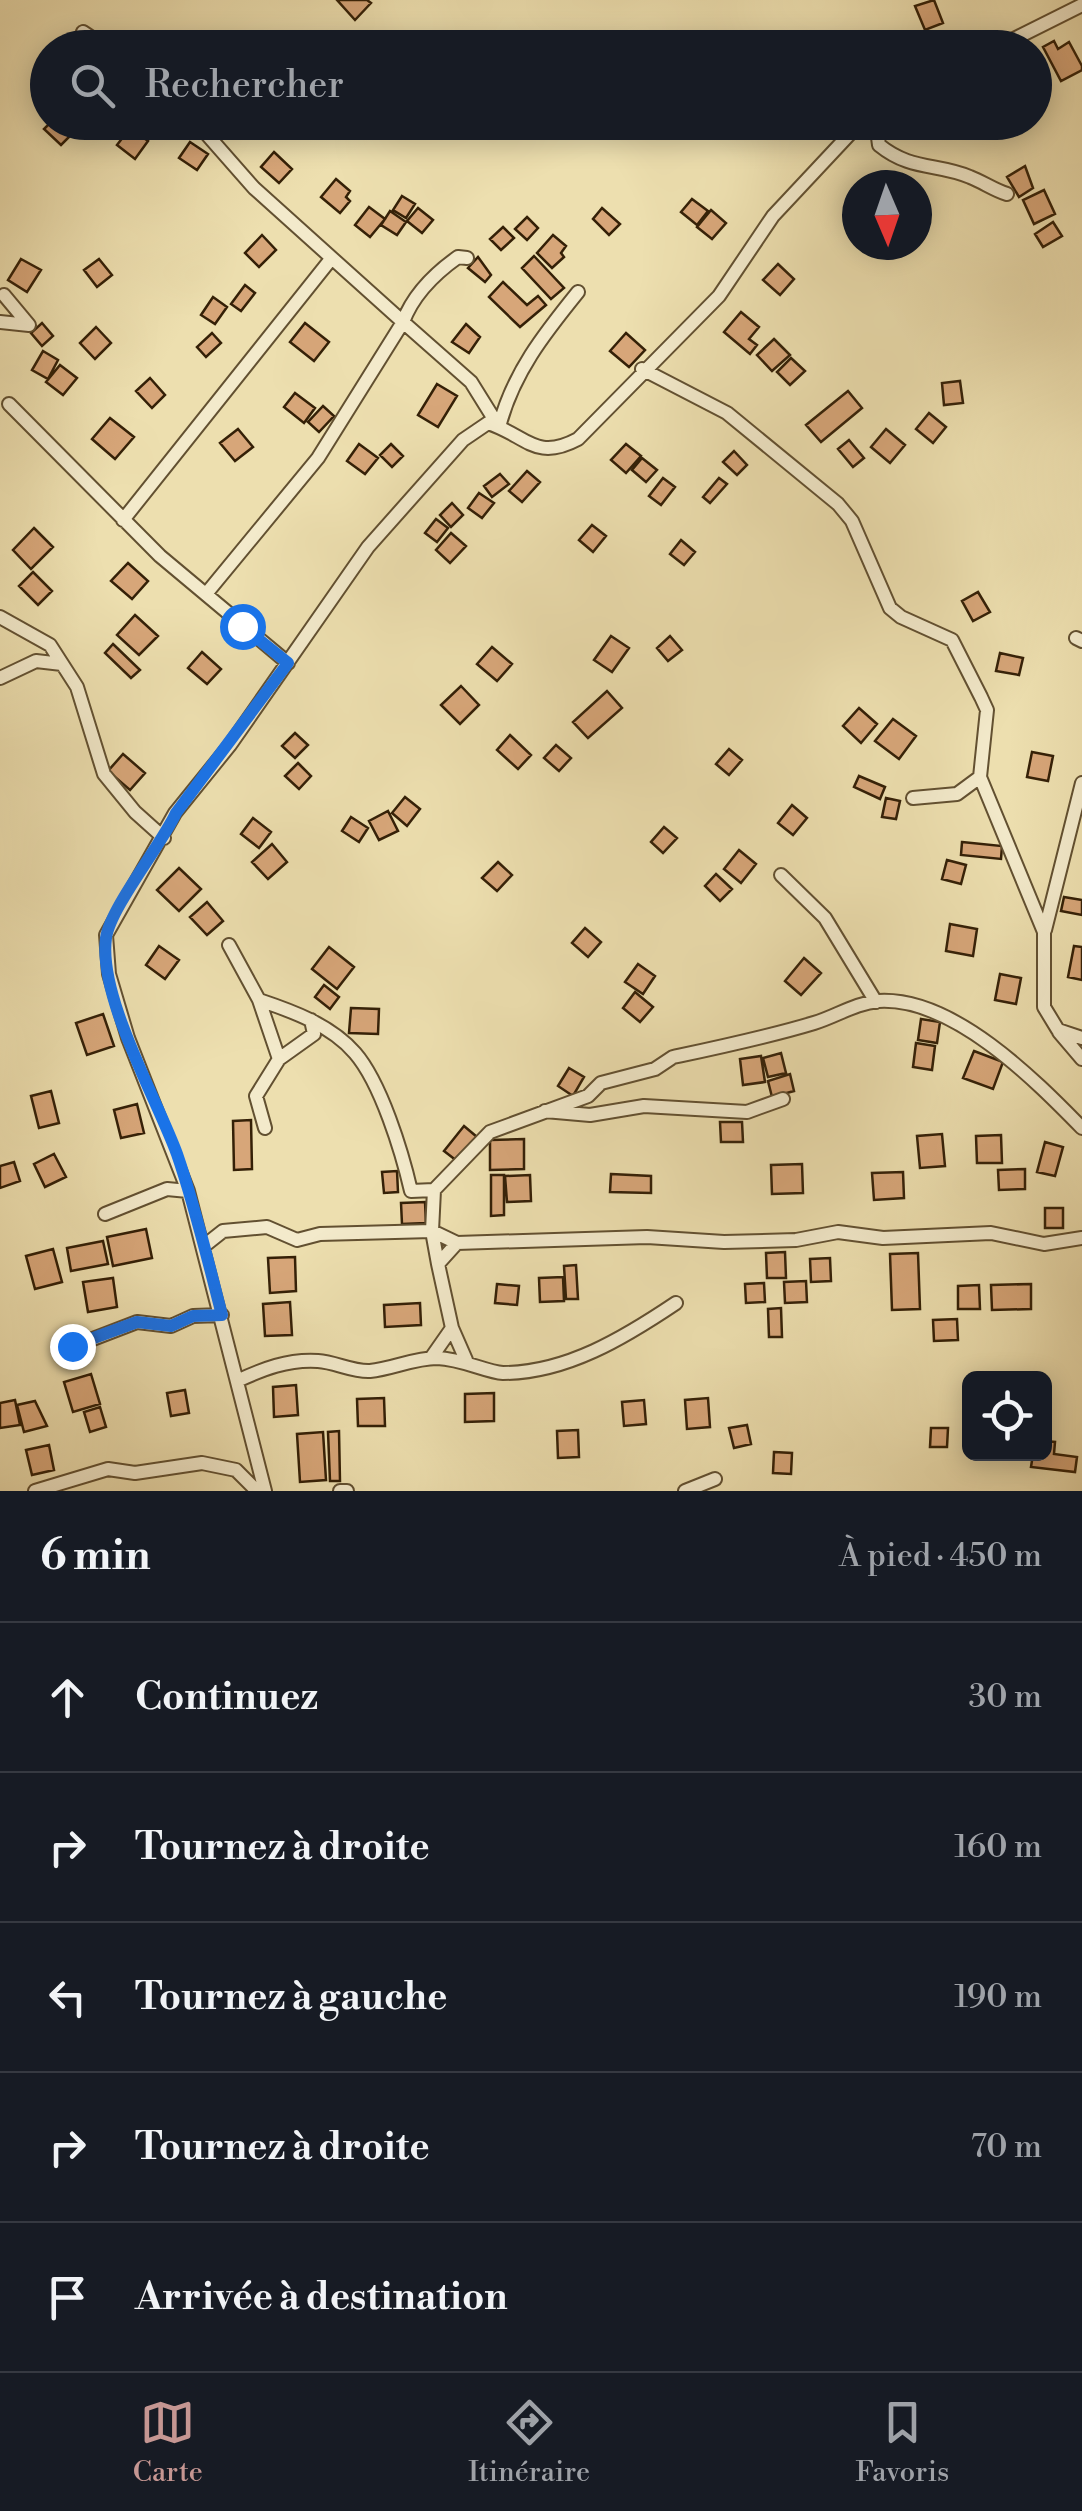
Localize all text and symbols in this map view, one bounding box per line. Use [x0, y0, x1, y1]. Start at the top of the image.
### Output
search box [30, 30, 1052, 140]
icon: search [65, 58, 120, 113]
text: Rechercher [145, 62, 344, 109]
north arrow [842, 170, 932, 260]
route start [220, 604, 266, 650]
route end [50, 1324, 96, 1370]
map controls [962, 1371, 1052, 1461]
button: locate [962, 1371, 1052, 1461]
text: 6 min [40, 1530, 151, 1583]
text: À pied · 450 m [839, 1536, 1042, 1576]
icon: ahead [40, 1670, 95, 1725]
text: Continuez [135, 1674, 318, 1721]
text: 30 m [968, 1677, 1042, 1717]
icon: right [40, 1820, 95, 1875]
text: Tournez à droite [135, 1824, 430, 1871]
text: 160 m [954, 1827, 1042, 1867]
icon: left [40, 1970, 95, 2025]
text: Tournez à gauche [135, 1974, 447, 2021]
text: 190 m [954, 1977, 1042, 2017]
icon: right [40, 2120, 95, 2175]
text: Tournez à droite [135, 2124, 430, 2171]
text: 70 m [971, 2127, 1042, 2167]
icon: arrive [40, 2270, 95, 2325]
text: Arrivée à destination [135, 2274, 508, 2321]
tab: Carte [133, 2395, 203, 2490]
tab: Itinéraire [468, 2395, 590, 2490]
tab: Favoris [856, 2395, 949, 2490]

